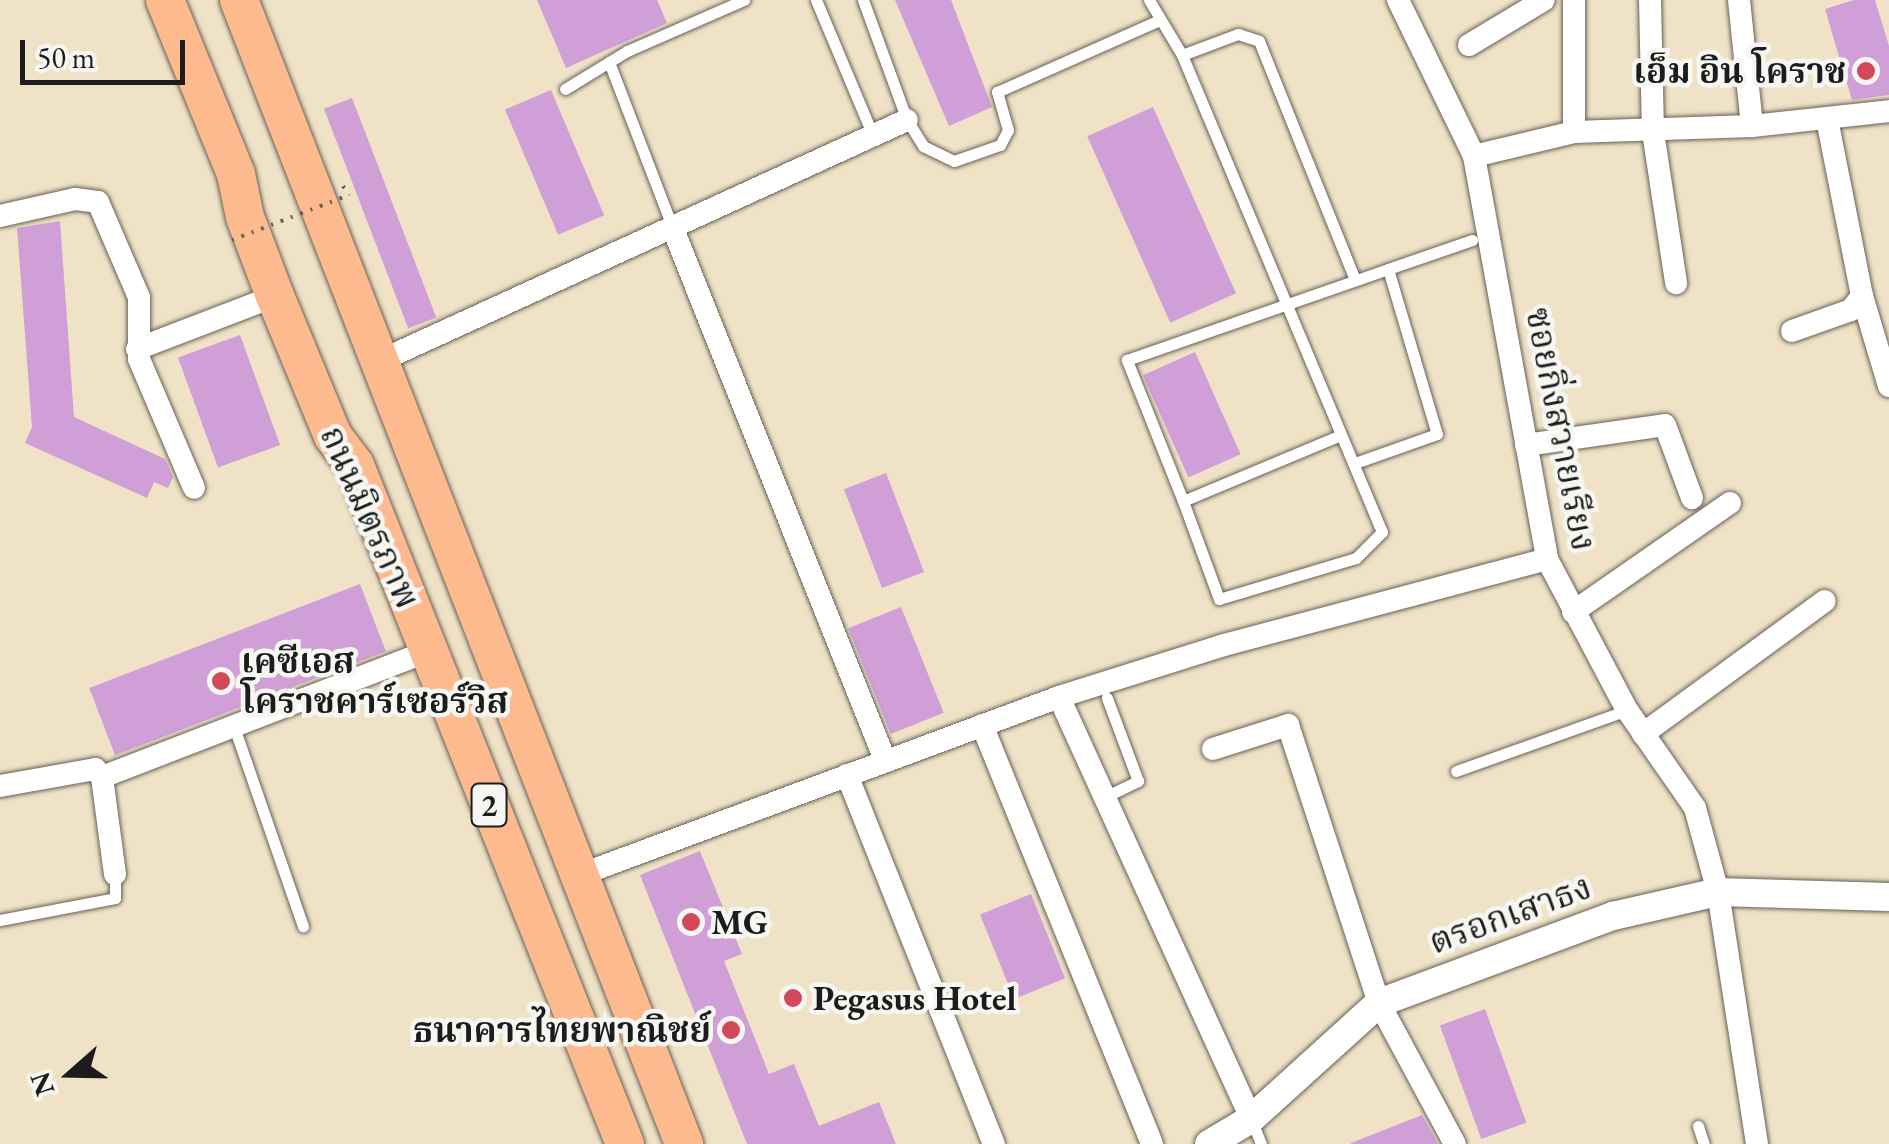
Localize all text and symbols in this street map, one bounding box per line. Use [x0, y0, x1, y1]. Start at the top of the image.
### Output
scale bar [25, 20, 190, 82]
text: 50 m [37, 38, 95, 77]
place label: เอ็ม อิน โคราช [1633, 50, 1846, 92]
marker: เอ็ม อิน โคราช [1855, 60, 1877, 82]
street label: ซอยกิ่งสวายเรียง [1517, 304, 1605, 554]
street label: ถนนมิตรภาพ [311, 419, 429, 615]
place label: เคซีเอส โคราชคาร์เซอร์วิส [241, 640, 508, 722]
marker: เคซีเอส โคราชคาร์เซอร์วิส [210, 670, 232, 692]
road number: 2 [469, 778, 509, 832]
street label: ตรอกเสาธง [1423, 865, 1597, 963]
place label: MG [711, 901, 768, 943]
marker: MG [680, 911, 702, 933]
place label: Pegasus Hotel [813, 977, 1016, 1019]
marker: Pegasus Hotel [782, 987, 804, 1009]
place label: ธนาคารไทยพาณิชย์ [413, 1009, 711, 1051]
marker: ธนาคารไทยพาณิชย์ [720, 1019, 742, 1041]
north arrow [20, 1024, 120, 1124]
text: N [21, 1067, 63, 1101]

